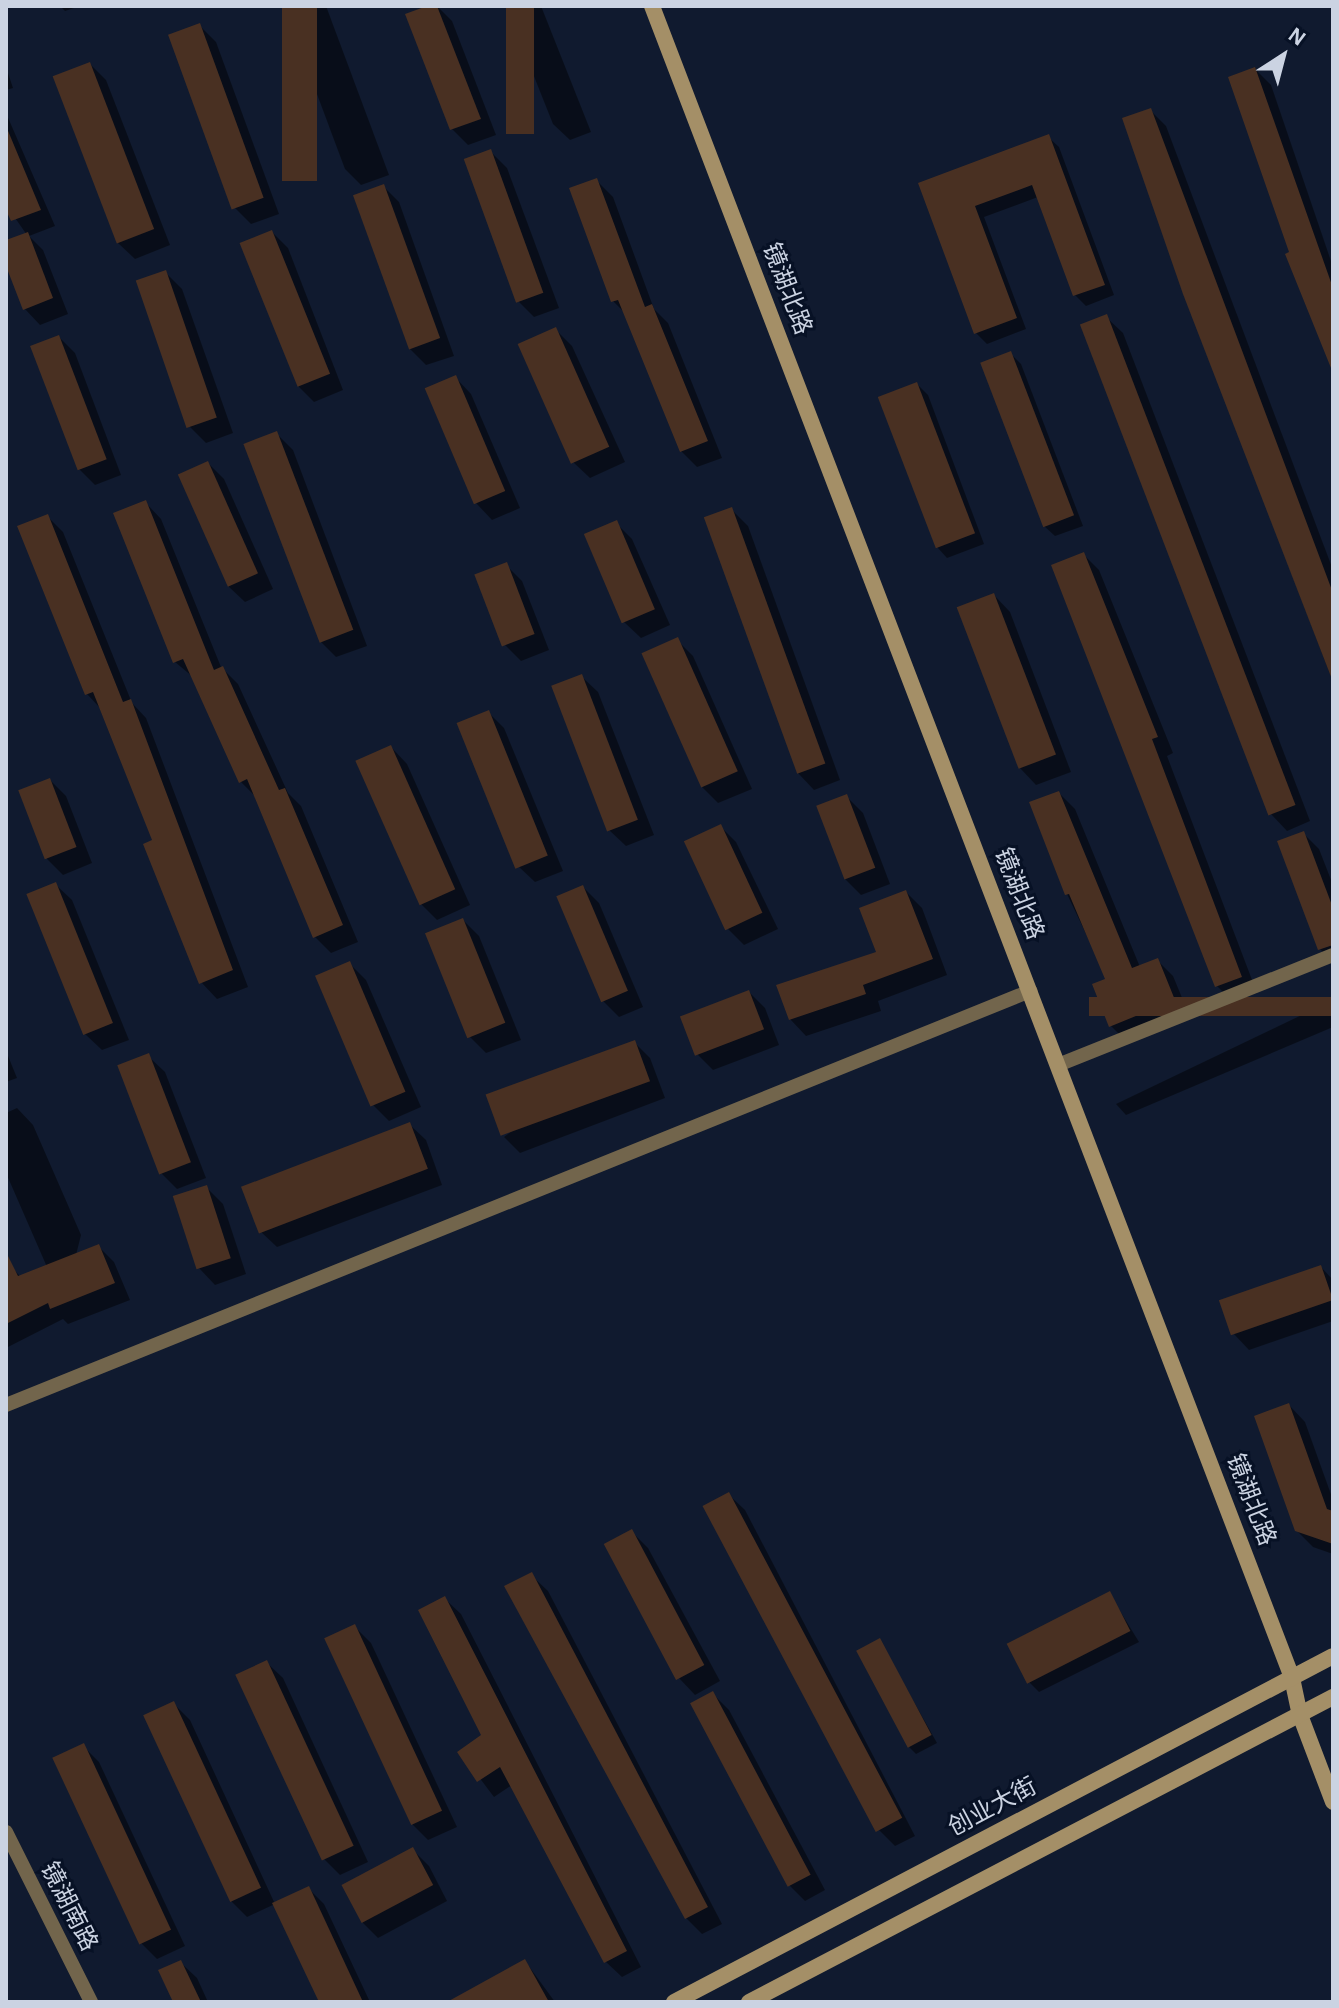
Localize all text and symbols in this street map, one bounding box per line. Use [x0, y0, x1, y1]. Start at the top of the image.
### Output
north arrow [1243, 16, 1323, 96]
text: N [1284, 23, 1310, 50]
street label: 镜湖北路 [755, 239, 817, 339]
street label: 镜湖北路 [987, 844, 1049, 944]
street label: 镜湖北路 [1219, 1450, 1281, 1550]
street label: 创业大街 [944, 1773, 1042, 1843]
street label: 镜湖南路 [33, 1858, 103, 1956]

